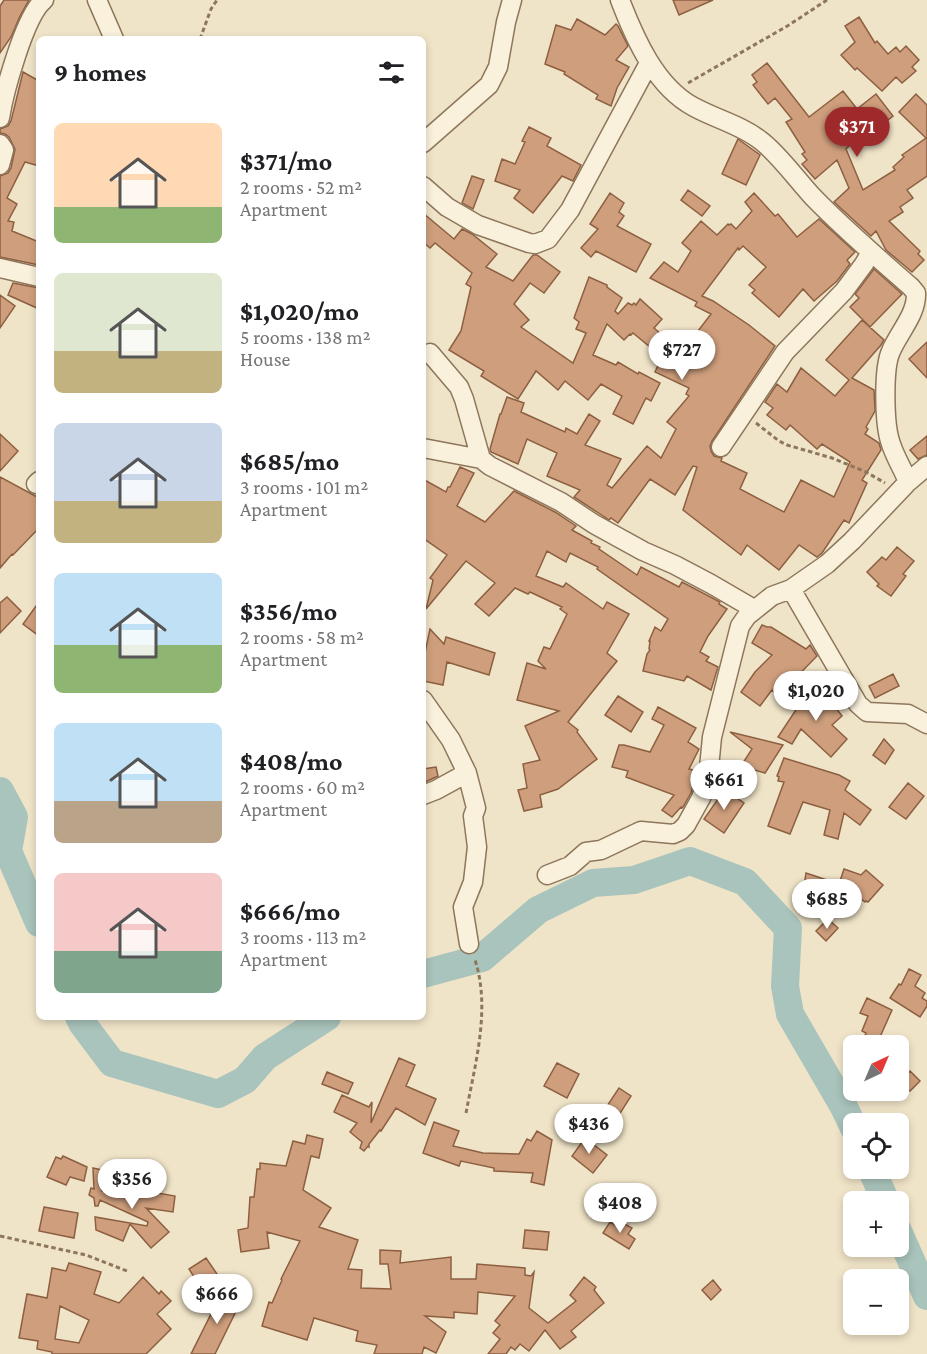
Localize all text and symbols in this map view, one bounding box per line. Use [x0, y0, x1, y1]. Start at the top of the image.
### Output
icon: filters [375, 56, 408, 89]
text: 9 homes [54, 58, 146, 87]
pin: $371 [821, 107, 893, 158]
text: $371 [839, 115, 875, 137]
icon: home [102, 147, 174, 219]
text: $371/mo [240, 147, 332, 176]
text: 2 rooms · 52 m² [240, 176, 362, 198]
text: Apartment [240, 198, 327, 220]
icon: home [102, 297, 174, 369]
text: $1,020/mo [240, 297, 359, 326]
text: 5 rooms · 138 m² [240, 326, 370, 348]
pin: $727 [646, 330, 718, 381]
text: $727 [662, 338, 702, 360]
text: House [240, 348, 290, 370]
icon: home [102, 447, 174, 519]
text: $685/mo [240, 447, 339, 476]
text: 3 rooms · 101 m² [240, 476, 368, 498]
text: Apartment [240, 498, 327, 520]
icon: home [102, 597, 174, 669]
text: $356/mo [240, 597, 337, 626]
text: 2 rooms · 58 m² [240, 626, 364, 648]
text: Apartment [240, 648, 327, 670]
pin: $1,020 [767, 671, 865, 722]
text: $1,020 [787, 679, 845, 701]
icon: home [102, 747, 174, 819]
text: $408/mo [240, 747, 343, 776]
pin: $661 [688, 760, 760, 811]
text: $661 [704, 768, 744, 790]
text: 2 rooms · 60 m² [240, 776, 365, 798]
text: Apartment [240, 798, 327, 820]
pin: $685 [791, 879, 863, 930]
text: $685 [806, 887, 848, 909]
icon: home [102, 897, 174, 969]
text: $666/mo [240, 897, 340, 926]
text: 3 rooms · 113 m² [240, 926, 366, 948]
text: Apartment [240, 948, 327, 970]
north arrow [843, 1035, 909, 1101]
map controls [843, 1035, 909, 1335]
pin: $436 [553, 1104, 625, 1155]
text: $436 [568, 1112, 610, 1134]
button: locate [843, 1113, 909, 1179]
pin: $356 [96, 1159, 168, 1210]
text: $356 [112, 1167, 152, 1189]
pin: $408 [584, 1183, 656, 1234]
text: $408 [598, 1191, 642, 1213]
button: + [843, 1191, 909, 1257]
button: − [843, 1269, 909, 1335]
pin: $666 [181, 1274, 253, 1325]
text: $666 [196, 1282, 238, 1304]

